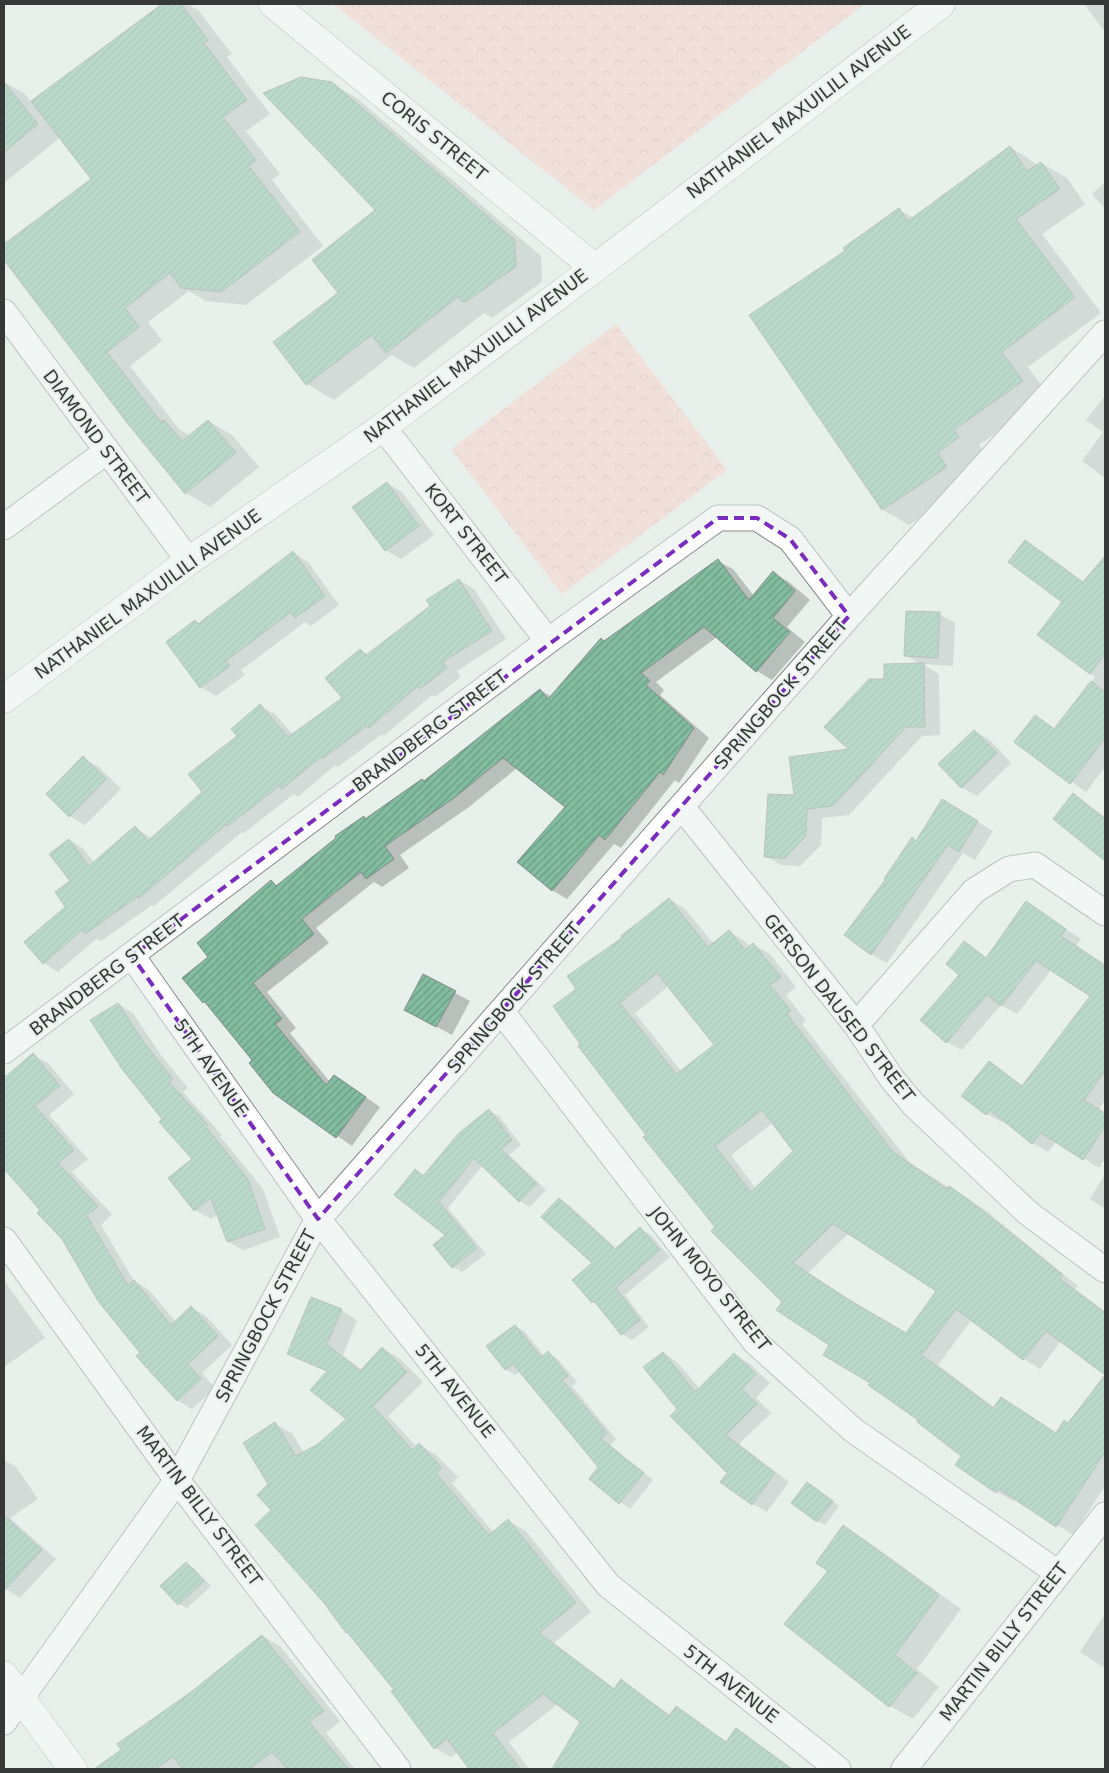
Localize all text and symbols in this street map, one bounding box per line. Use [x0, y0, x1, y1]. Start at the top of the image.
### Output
street label: NATHANIEL MAXUILILI AVENUE [683, 20, 915, 203]
street label: CORIS STREET [377, 86, 492, 185]
street label: NATHANIEL MAXUILILI AVENUE [360, 264, 592, 447]
street label: DIAMOND STREET [39, 365, 154, 509]
street label: KORT STREET [421, 479, 513, 589]
street label: NATHANIEL MAXUILILI AVENUE [30, 504, 265, 683]
street label: SPRINGBOCK STREET [710, 613, 852, 773]
street label: BRANDBERG STREET [348, 665, 512, 796]
street label: BRANDBERG STREET [25, 909, 189, 1040]
street label: GERSON DAUSED STREET [759, 910, 920, 1107]
street label: SPRINGBOCK STREET [443, 917, 585, 1077]
street label: 5TH AVENUE [170, 1015, 253, 1121]
street label: JOHN MOYO STREET [645, 1202, 776, 1356]
street label: SPRINGBOCK STREET [211, 1225, 320, 1406]
street label: 5TH AVENUE [411, 1340, 500, 1442]
street label: MARTIN BILLY STREET [132, 1421, 267, 1591]
street label: MARTIN BILLY STREET [935, 1558, 1073, 1725]
street label: 5TH AVENUE [680, 1640, 783, 1727]

